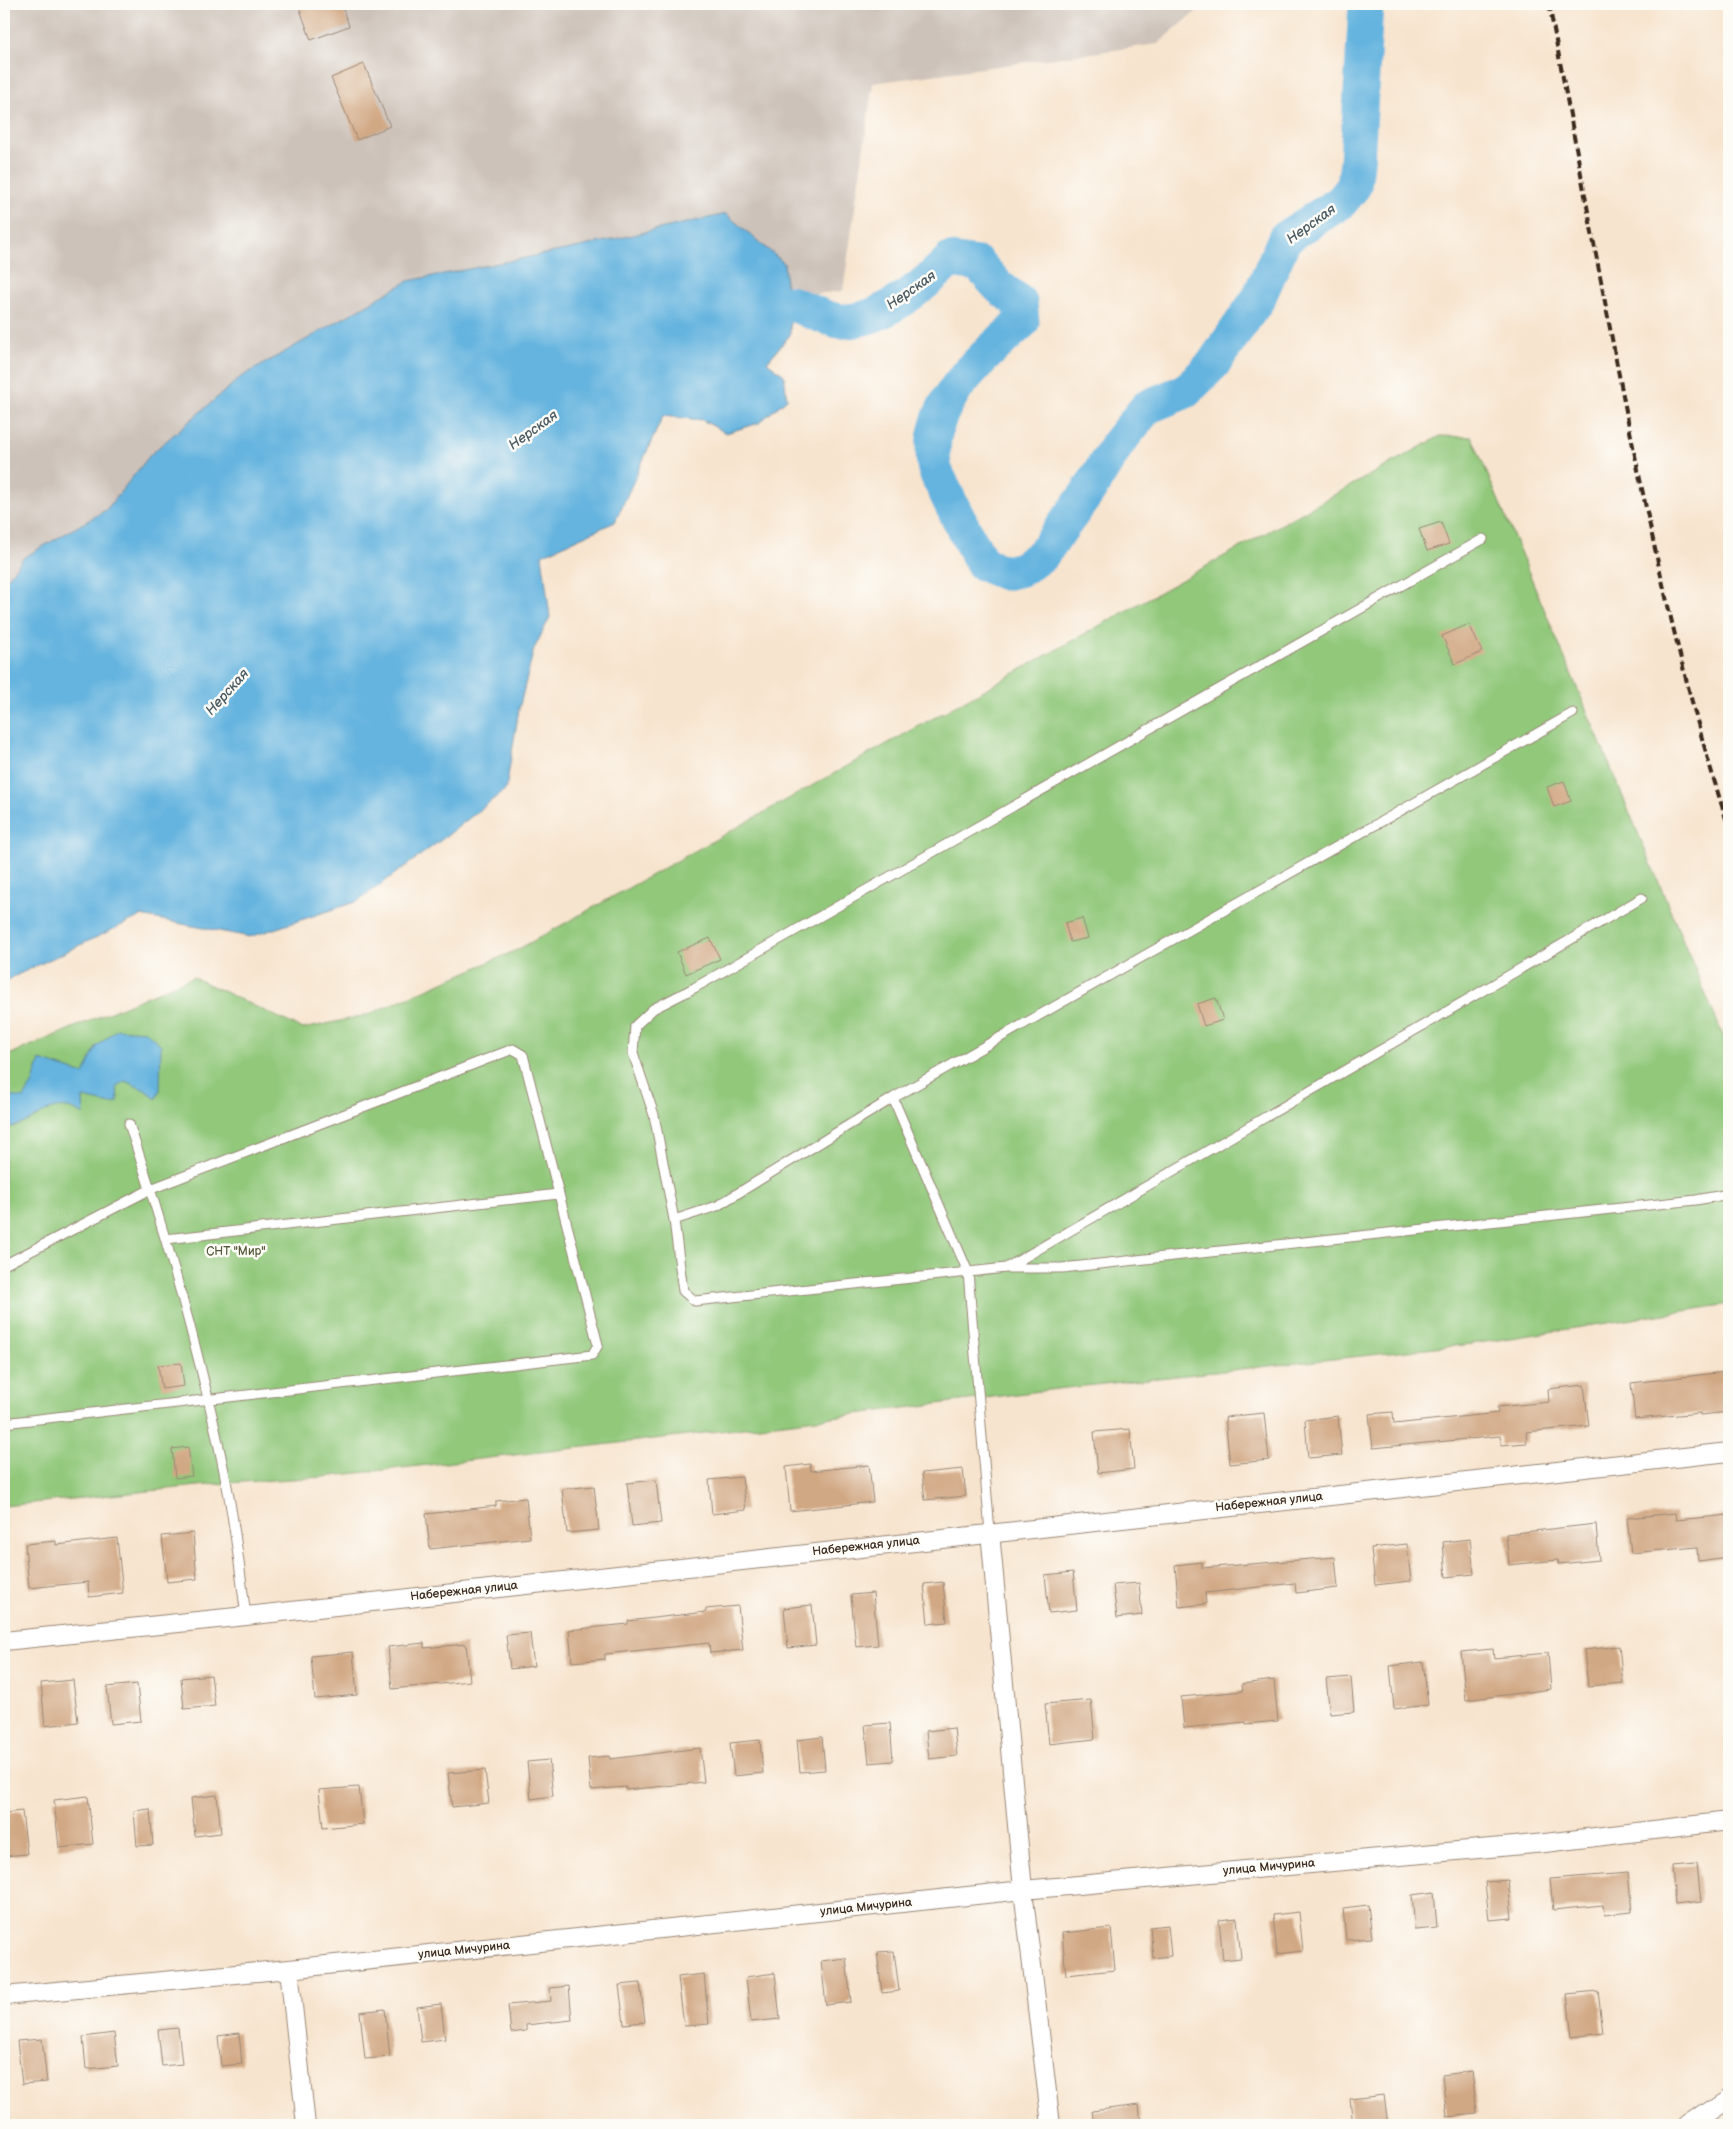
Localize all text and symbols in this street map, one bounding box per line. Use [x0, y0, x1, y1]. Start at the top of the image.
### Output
water label: Нерская [1283, 200, 1339, 247]
water label: Нерская [883, 267, 939, 313]
water label: Нерская [505, 406, 561, 453]
water label: Нерская [202, 665, 252, 719]
park label: СНТ "Мир" [206, 1244, 266, 1259]
street label: Набережная улица [1214, 1489, 1324, 1515]
street label: Набережная улица [811, 1533, 921, 1559]
street label: Набережная улица [409, 1578, 519, 1604]
street label: улица Мичурина [1222, 1856, 1316, 1878]
street label: улица Мичурина [819, 1895, 913, 1919]
street label: улица Мичурина [417, 1938, 511, 1962]

